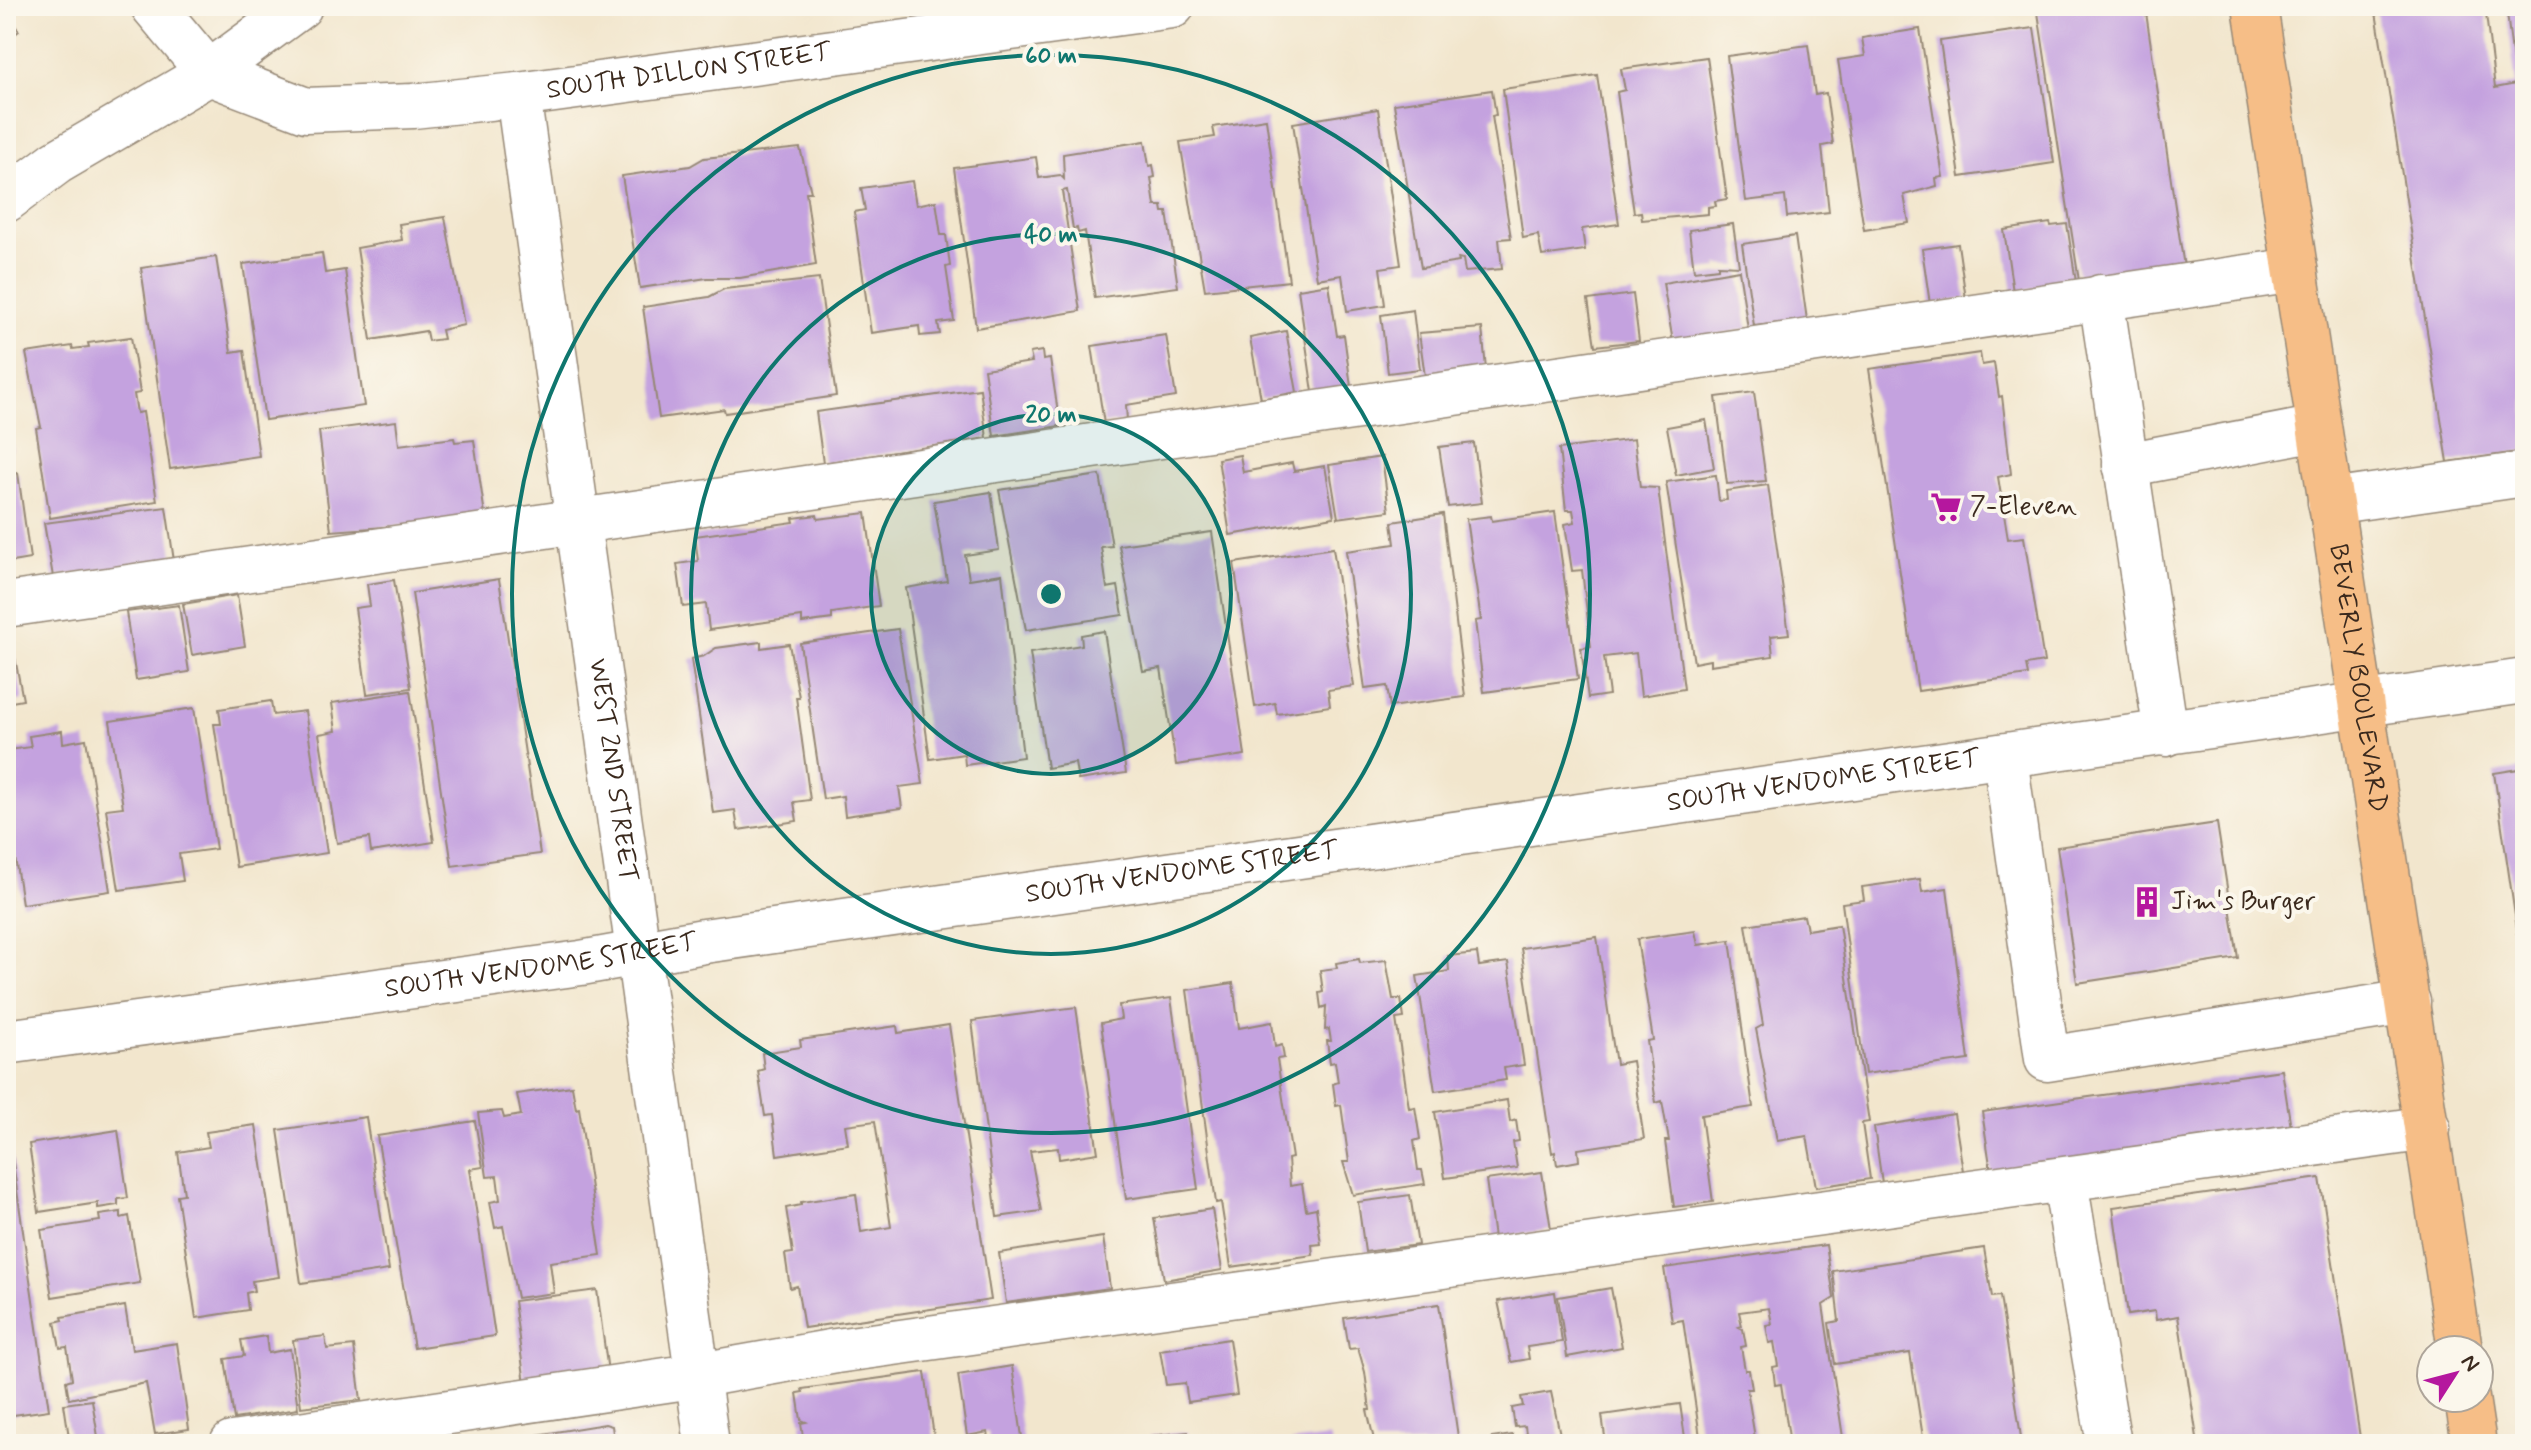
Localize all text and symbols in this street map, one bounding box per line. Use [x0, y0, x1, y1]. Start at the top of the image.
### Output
street label: SOUTH DILLON STREET [544, 35, 834, 108]
text: 60 m [1025, 41, 1077, 72]
text: 40 m [1024, 220, 1078, 251]
text: 20 m [1025, 400, 1077, 431]
supermarket icon: 7-Eleven [1929, 490, 1963, 524]
place label: 7-Eleven [1970, 490, 2077, 524]
street label: BEVERLY BOULEVARD [2320, 542, 2395, 815]
centre of rings [1037, 580, 1065, 608]
street label: WEST 2ND STREET [580, 656, 645, 884]
street label: SOUTH VENDOME STREET [1665, 742, 1983, 820]
street label: SOUTH VENDOME STREET [1023, 833, 1341, 912]
building icon: Jim's Burger [2130, 885, 2164, 919]
place label: Jim's Burger [2171, 885, 2315, 919]
street label: SOUTH VENDOME STREET [383, 925, 701, 1007]
north arrow [2415, 1334, 2495, 1414]
text: N [2454, 1349, 2485, 1378]

